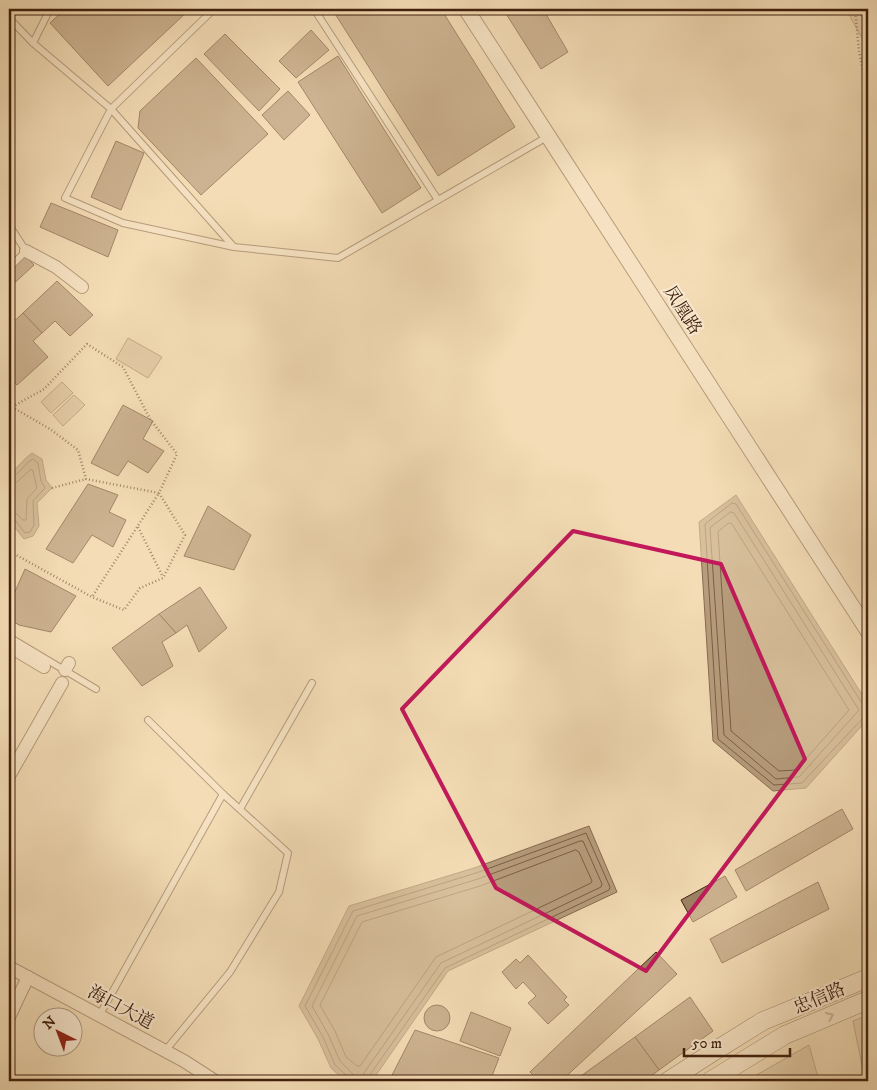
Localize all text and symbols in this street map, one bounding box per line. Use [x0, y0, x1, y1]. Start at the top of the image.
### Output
street label: 凤凰路 [658, 282, 706, 339]
street label: 忠信路 [790, 978, 849, 1020]
street label: 海口大道 [84, 981, 157, 1034]
north arrow [32, 1008, 82, 1058]
text: N [40, 1012, 61, 1034]
one-way arrow [825, 1012, 833, 1022]
scale bar [684, 1025, 791, 1057]
text: 50 m [692, 1034, 722, 1053]

